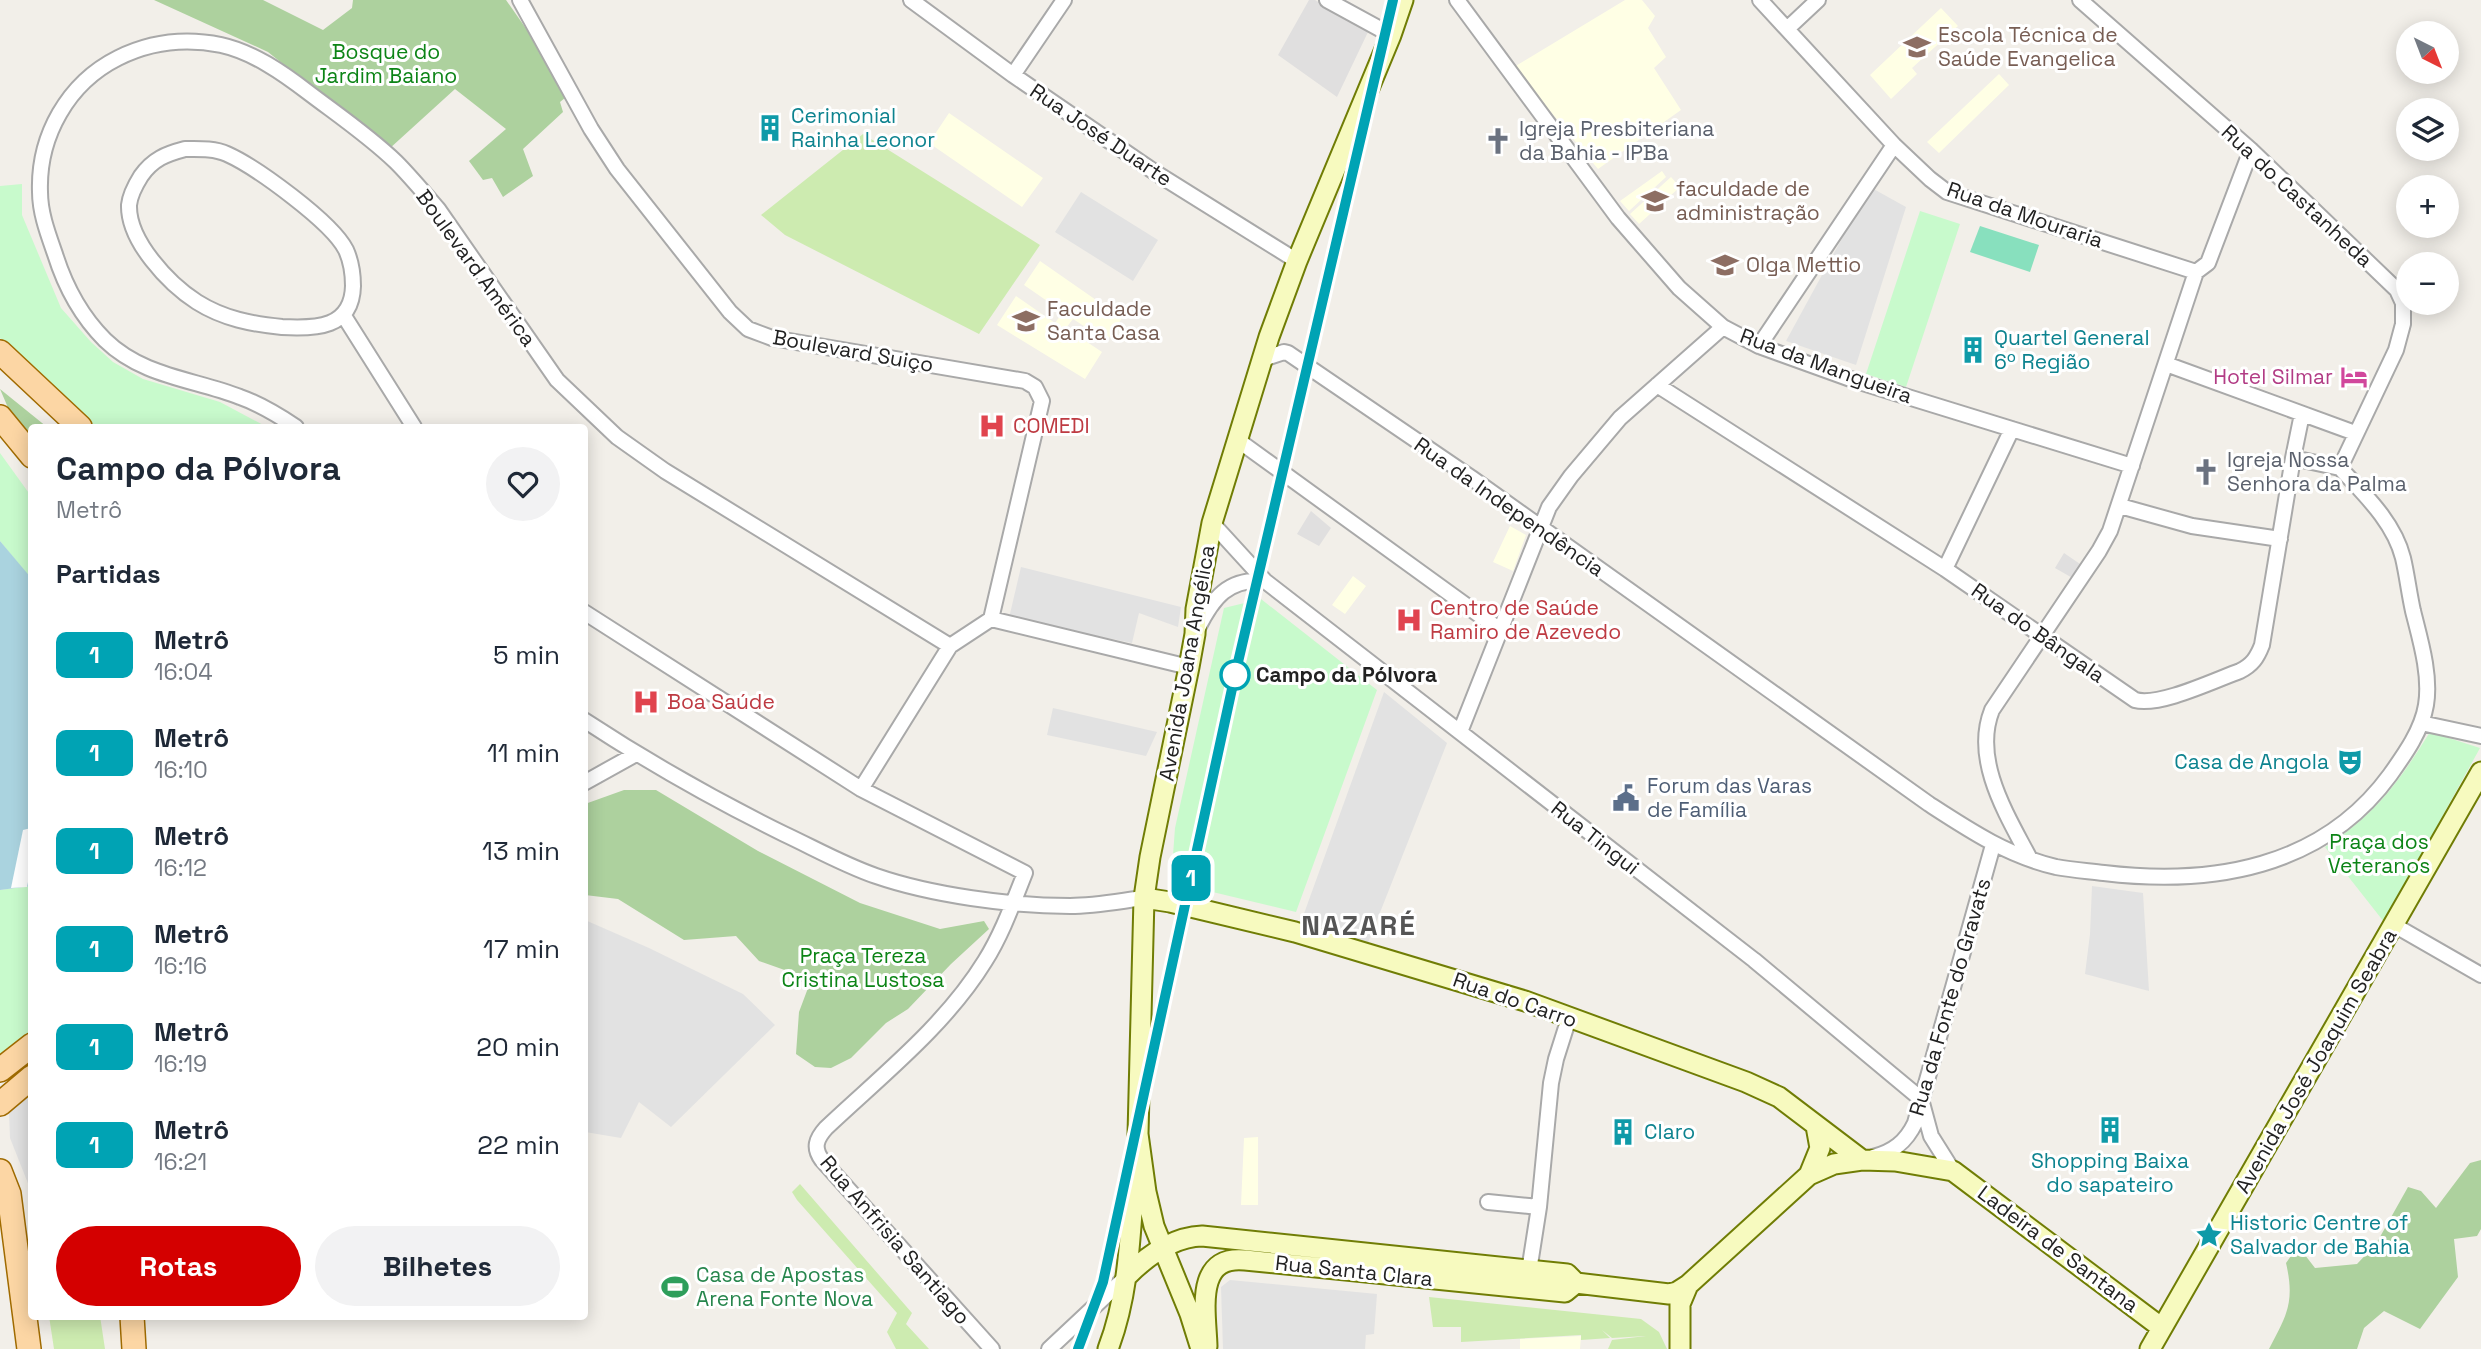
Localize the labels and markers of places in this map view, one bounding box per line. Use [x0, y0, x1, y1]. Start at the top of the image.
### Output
place label: Escola Técnica de Saúde Evangelica [1938, 21, 2118, 72]
school or university icon: Escola Técnica de Saúde Evangelica [1902, 32, 1932, 62]
place label: Cerimonial Rainha Leonor [791, 102, 935, 153]
building icon: Cerimonial Rainha Leonor [755, 113, 785, 143]
place label: Igreja Presbiteriana da Bahia - IPBa [1519, 115, 1714, 166]
church icon: Igreja Presbiteriana da Bahia - IPBa [1483, 126, 1513, 156]
place label: faculdade de administração [1676, 175, 1820, 226]
school or university icon: faculdade de administração [1640, 186, 1670, 216]
school or university icon: Olga Mettio [1710, 250, 1740, 280]
place label: Olga Mettio [1746, 251, 1861, 278]
place label: Faculdade Santa Casa [1047, 295, 1160, 346]
school or university icon: Faculdade Santa Casa [1011, 306, 1041, 336]
place label: Quartel General 6º Região [1994, 324, 2150, 375]
building icon: Quartel General 6º Região [1958, 335, 1988, 365]
hotel icon: Hotel Silmar [2339, 362, 2369, 392]
place label: Hotel Silmar [2213, 363, 2333, 390]
hospital icon: COMEDI [977, 411, 1007, 441]
place label: COMEDI [1013, 412, 1090, 439]
place label: Igreja Nossa Senhora da Palma [2227, 446, 2407, 497]
church icon: Igreja Nossa Senhora da Palma [2191, 457, 2221, 487]
place label: Centro de Saúde Ramiro de Azevedo [1430, 594, 1621, 645]
hospital icon: Centro de Saúde Ramiro de Azevedo [1394, 605, 1424, 635]
marker: Campo da Pólvora [1220, 660, 1250, 690]
place label: Campo da Pólvora [1256, 661, 1437, 688]
hospital icon: Boa Saúde [631, 687, 661, 717]
place label: Boa Saúde [667, 688, 775, 715]
theatre icon: Casa de Angola [2335, 747, 2365, 777]
place label: Casa de Angola [2174, 748, 2329, 775]
place label: Forum das Varas de Família [1647, 772, 1812, 823]
public building icon: Forum das Varas de Família [1611, 783, 1641, 813]
building icon: Shopping Baixa do sapateiro [2095, 1115, 2125, 1145]
building icon: Claro [1608, 1117, 1638, 1147]
place label: Claro [1644, 1118, 1695, 1145]
place label: Shopping Baixa do sapateiro [2031, 1147, 2189, 1198]
place label: Historic Centre of Salvador de Bahia [2230, 1209, 2410, 1260]
place icon: Historic Centre of Salvador de Bahia [2194, 1220, 2224, 1250]
place label: Casa de Apostas Arena Fonte Nova [696, 1261, 873, 1312]
sports icon: Casa de Apostas Arena Fonte Nova [660, 1272, 690, 1302]

